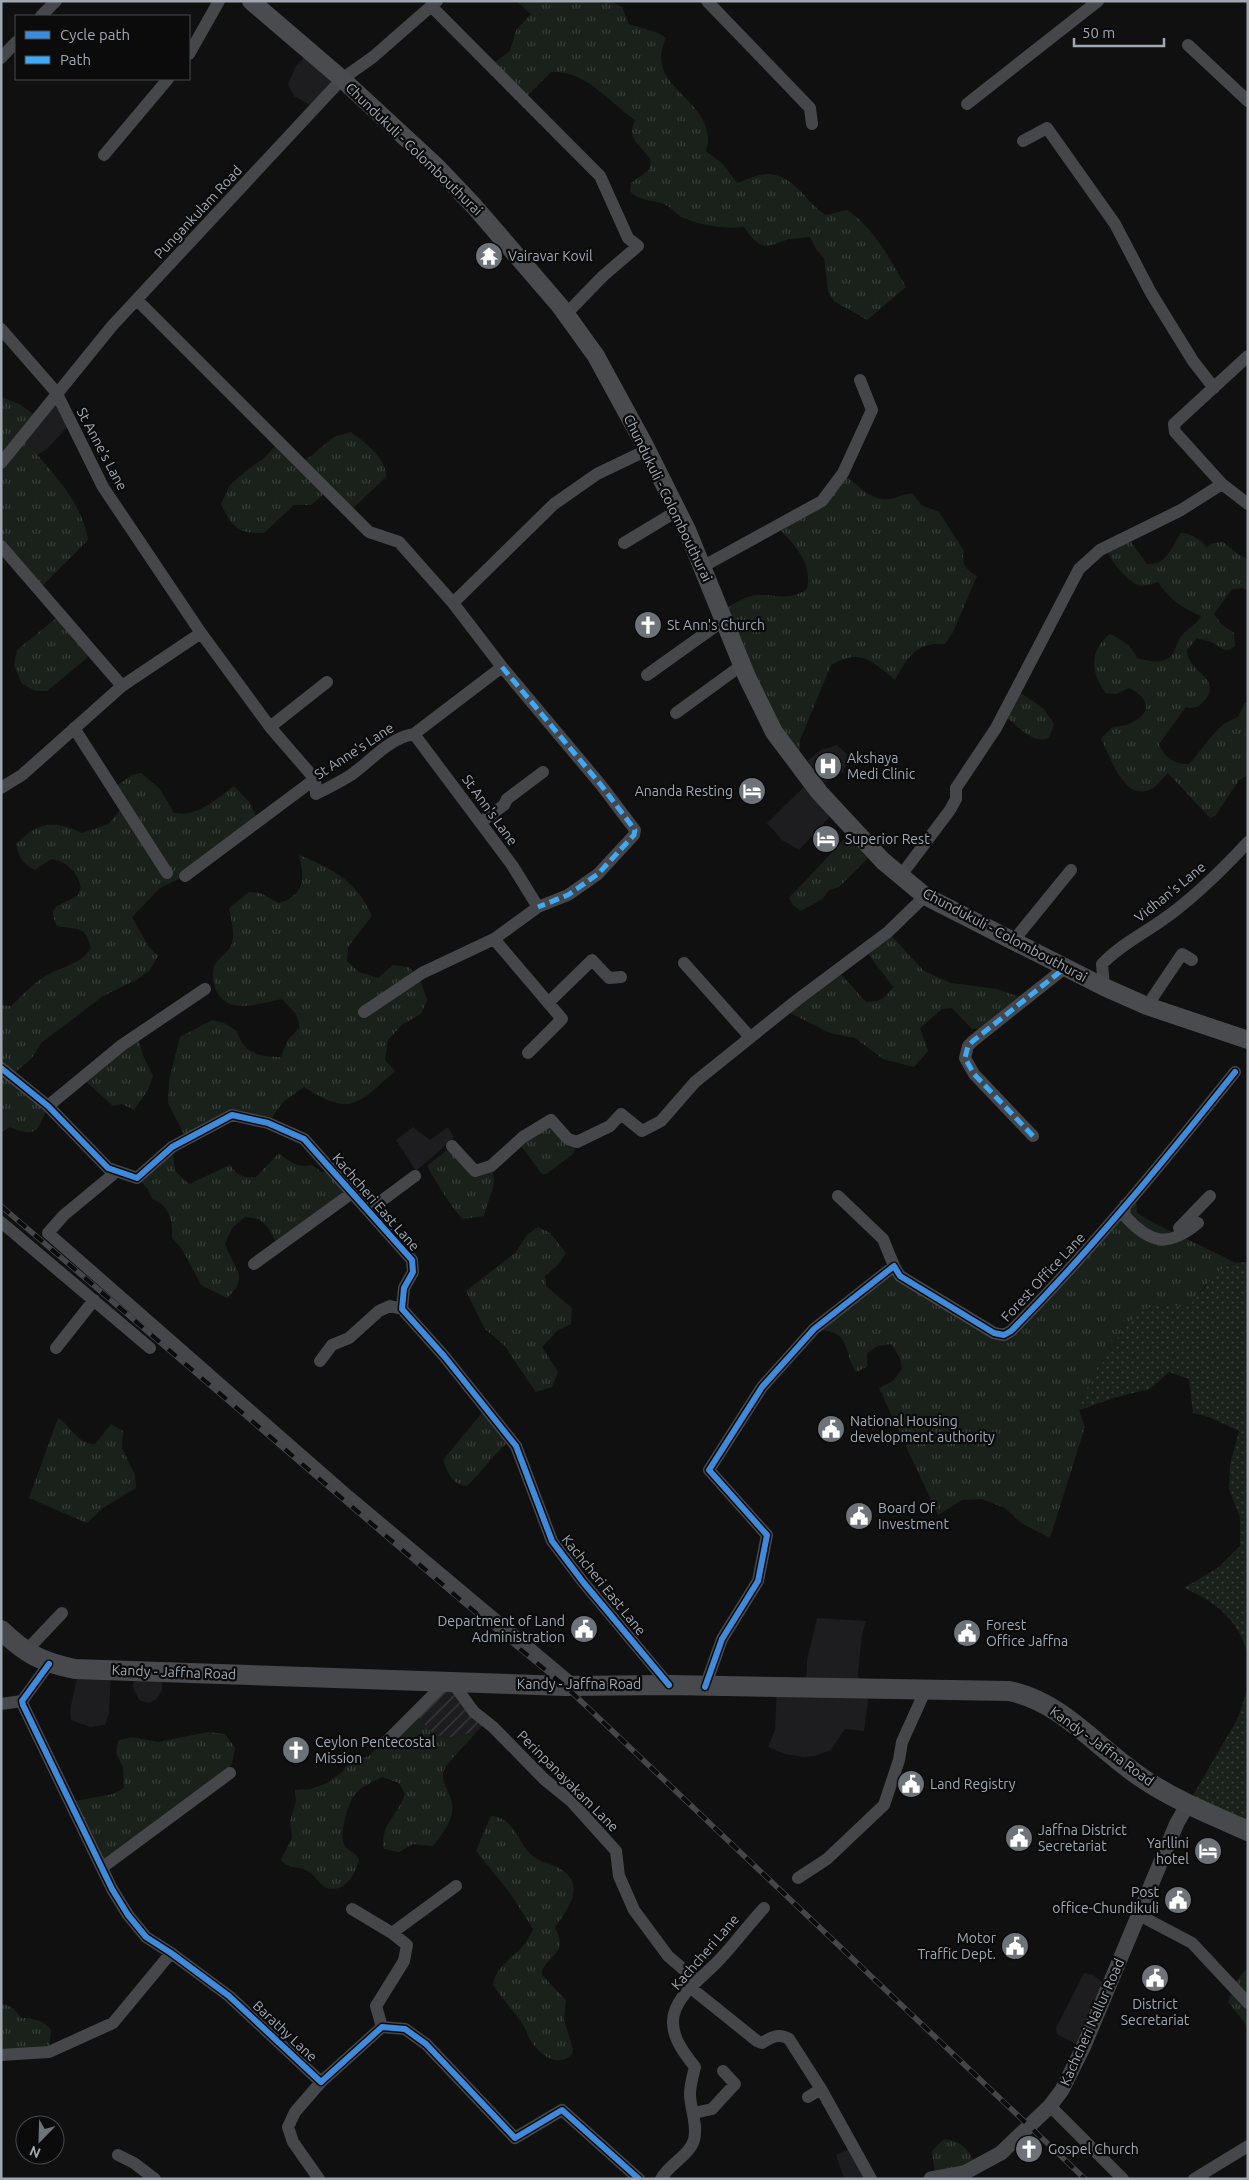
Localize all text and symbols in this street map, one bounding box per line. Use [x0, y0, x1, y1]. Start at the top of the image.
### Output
legend [15, 15, 190, 80]
scale bar [1074, 15, 1164, 47]
text: 50 m [1082, 24, 1115, 41]
text: Cycle path [60, 26, 130, 43]
text: Path [60, 51, 91, 68]
street label: Chundukuli - Colombouthurai [342, 79, 486, 219]
street label: Pungankulam Road [151, 162, 245, 262]
temple icon: Vairavar Kovil [474, 241, 504, 271]
place label: Vairavar Kovil [508, 248, 593, 264]
street label: St Anne's Lane [73, 405, 131, 493]
street label: Chundukuli - Colombouthurai [621, 412, 715, 584]
church icon: St Ann's Church [633, 610, 663, 640]
place label: St Ann's Church [667, 617, 765, 633]
street label: St Anne's Lane [311, 719, 397, 783]
place label: Akshaya Medi Clinic [847, 750, 916, 782]
hospital icon: Akshaya Medi Clinic [813, 751, 843, 781]
street label: St Ann's Lane [459, 771, 521, 849]
hotel icon: Ananda Resting [737, 776, 767, 806]
place label: Ananda Resting [635, 783, 733, 799]
hotel icon: Superior Rest [811, 824, 841, 854]
place label: Superior Rest [845, 831, 930, 847]
street label: Vidhan's Lane [1131, 859, 1209, 925]
street label: Chundukuli - Colombouthurai [920, 885, 1090, 985]
street label: Kachcheri East Lane [329, 1150, 423, 1254]
street label: Forest Office Lane [998, 1229, 1088, 1325]
place label: National Housing development authority [850, 1413, 995, 1445]
public building icon: National Housing development authority [816, 1414, 846, 1444]
place label: Board Of Investment [878, 1500, 949, 1532]
public building icon: Board Of Investment [844, 1501, 874, 1531]
street label: Kachcheri East Lane [559, 1532, 649, 1638]
place label: Department of Land Administration [437, 1613, 565, 1645]
public building icon: Department of Land Administration [569, 1614, 599, 1644]
place label: Forest Office Jaffna [986, 1617, 1068, 1649]
public building icon: Forest Office Jaffna [952, 1618, 982, 1648]
street label: Kandy - Jaffna Road [112, 1662, 236, 1682]
street label: Kandy - Jaffna Road [517, 1676, 641, 1692]
street label: Kandy - Jaffna Road [1047, 1703, 1157, 1789]
street label: Perinpanayakam Lane [514, 1727, 622, 1835]
place label: Ceylon Pentecostal Mission [315, 1734, 436, 1766]
church icon: Ceylon Pentecostal Mission [281, 1735, 311, 1765]
public building icon: Land Registry [896, 1769, 926, 1799]
place label: Land Registry [930, 1776, 1016, 1792]
place label: Jaffna District Secretariat [1038, 1822, 1127, 1854]
public building icon: Jaffna District Secretariat [1004, 1823, 1034, 1853]
place label: Yarllini hotel [1147, 1835, 1189, 1867]
hotel icon: Yarllini hotel [1193, 1836, 1223, 1866]
place label: Post office-Chundikuli [1052, 1884, 1159, 1916]
public building icon: Post office-Chundikuli [1163, 1885, 1193, 1915]
street label: Kachcheri Lane [668, 1911, 742, 1993]
place label: Motor Traffic Dept. [918, 1930, 997, 1962]
public building icon: Motor Traffic Dept. [1000, 1931, 1030, 1961]
street label: Kachcheri Nallur Road [1057, 1956, 1127, 2088]
public building icon: District Secretariat [1140, 1963, 1170, 1993]
place label: District Secretariat [1121, 1996, 1190, 2028]
street label: Barathy Lane [250, 1997, 320, 2065]
north arrow [15, 2115, 65, 2165]
church icon: Gospel Church [1014, 2134, 1044, 2164]
place label: Gospel Church [1048, 2141, 1139, 2157]
text: N [27, 2143, 43, 2161]

